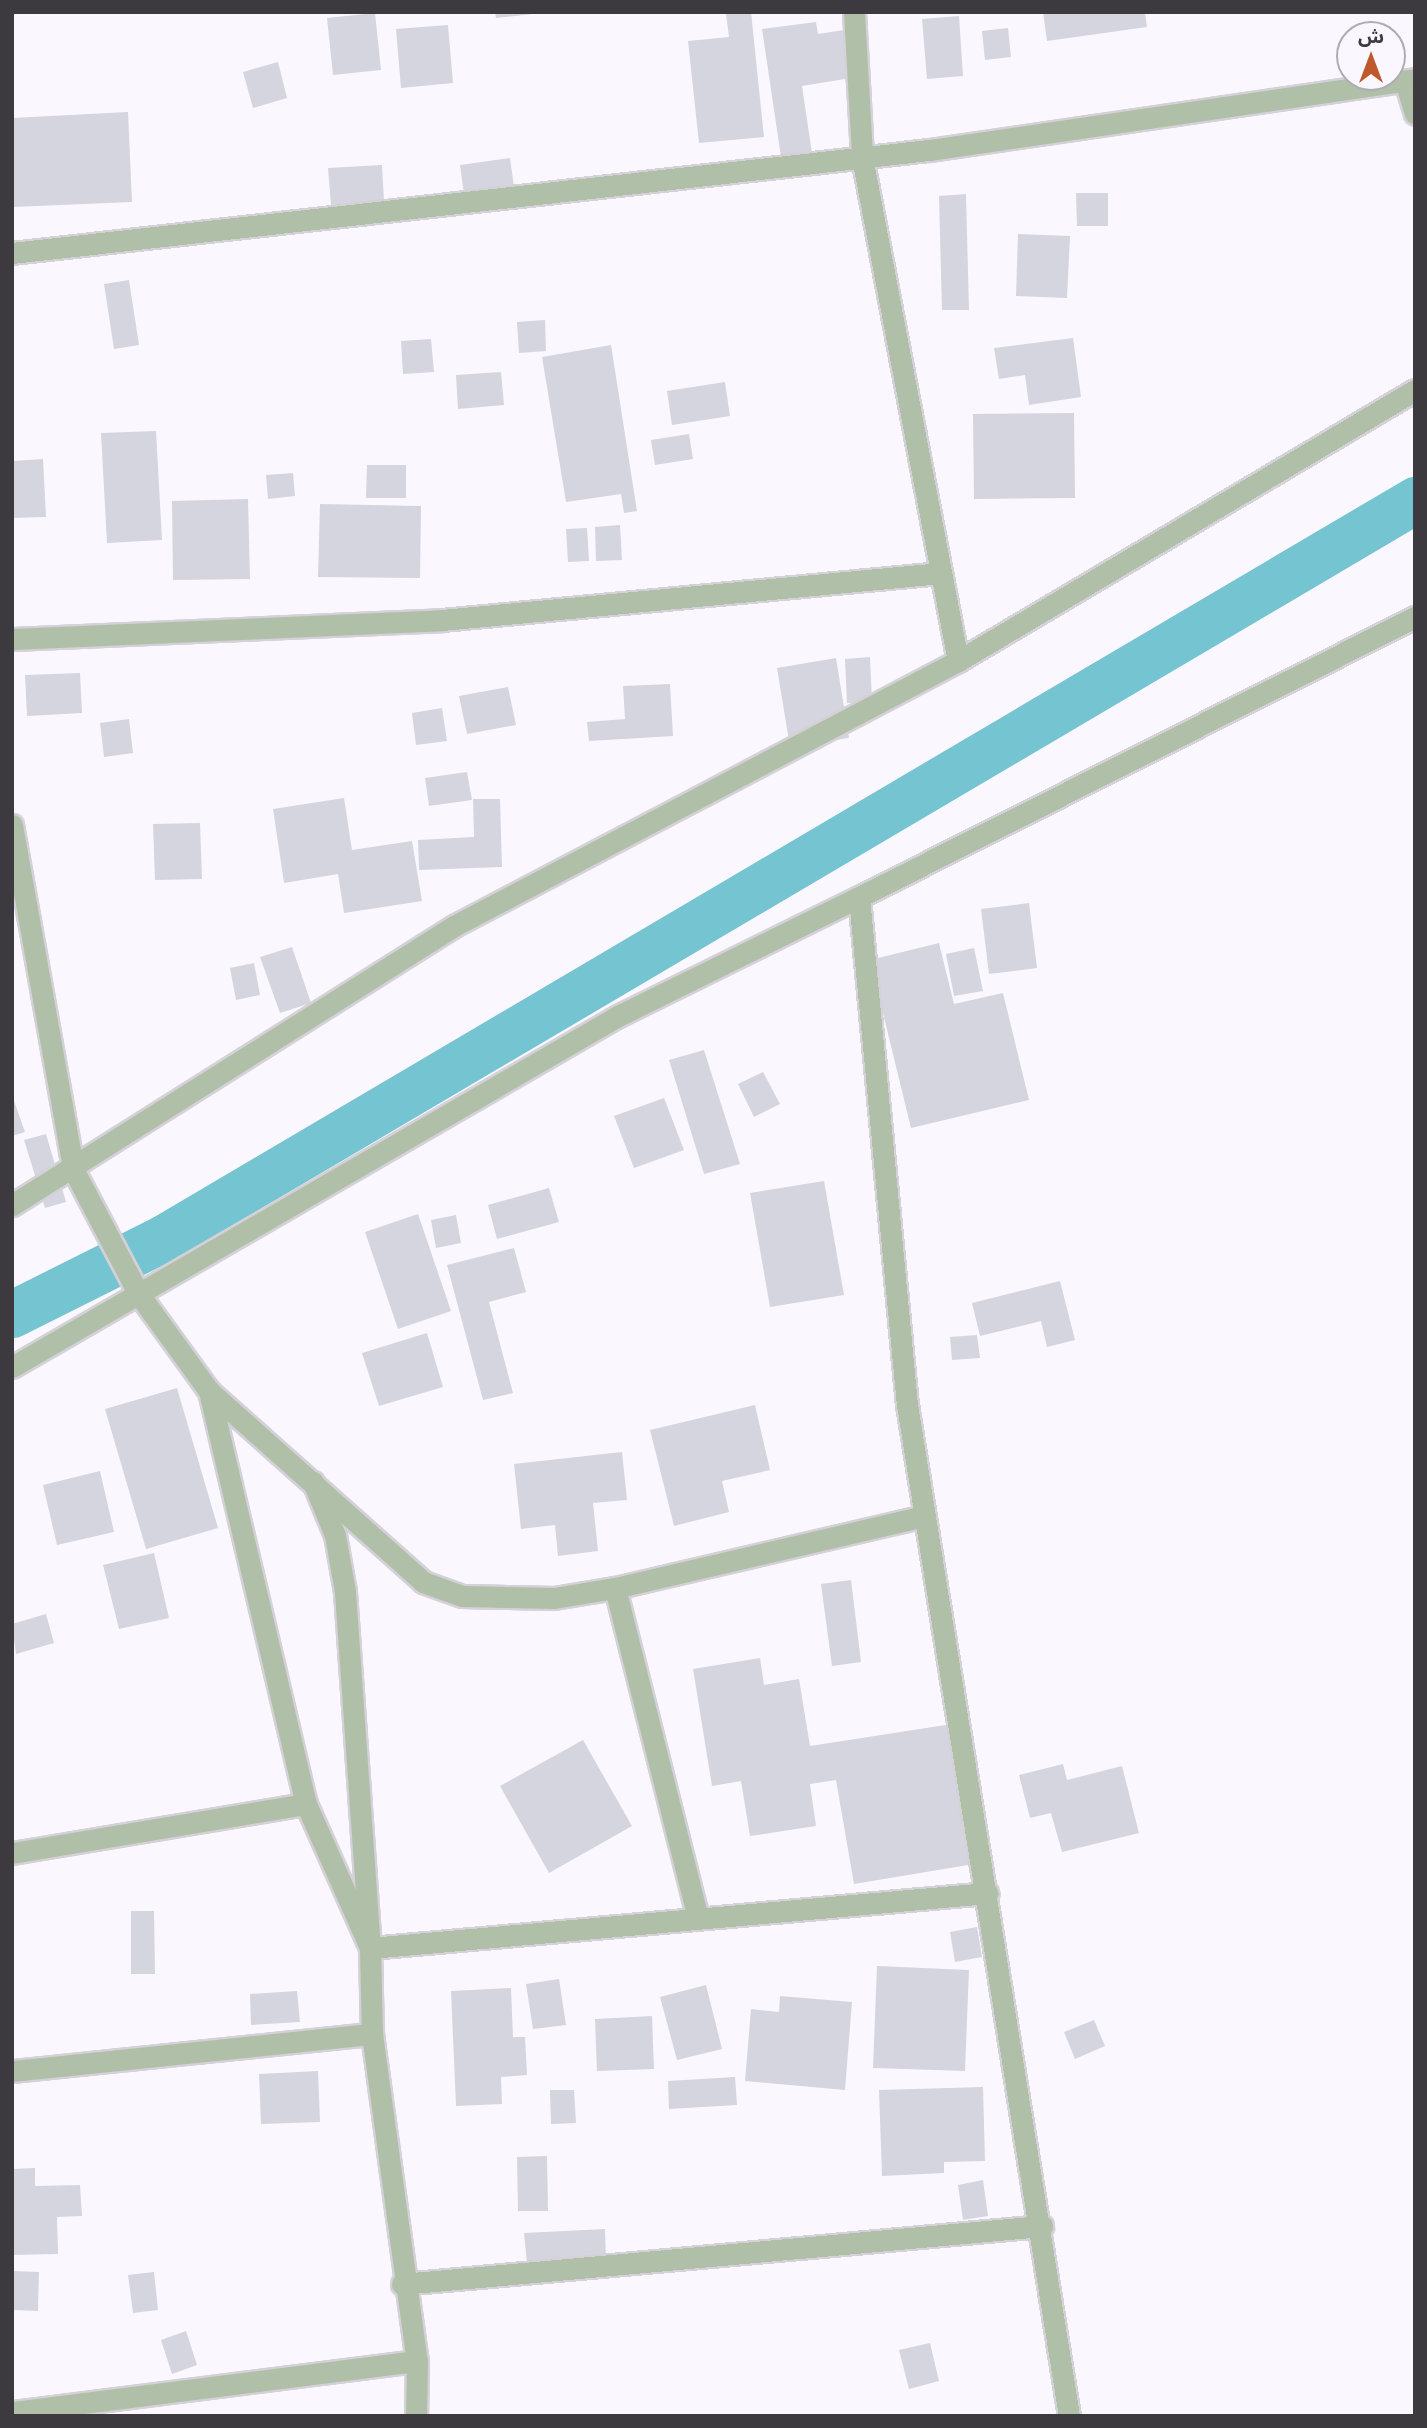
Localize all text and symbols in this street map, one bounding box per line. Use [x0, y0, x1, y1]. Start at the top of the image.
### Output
north arrow [1336, 21, 1406, 91]
text: ش [1358, 25, 1384, 48]

